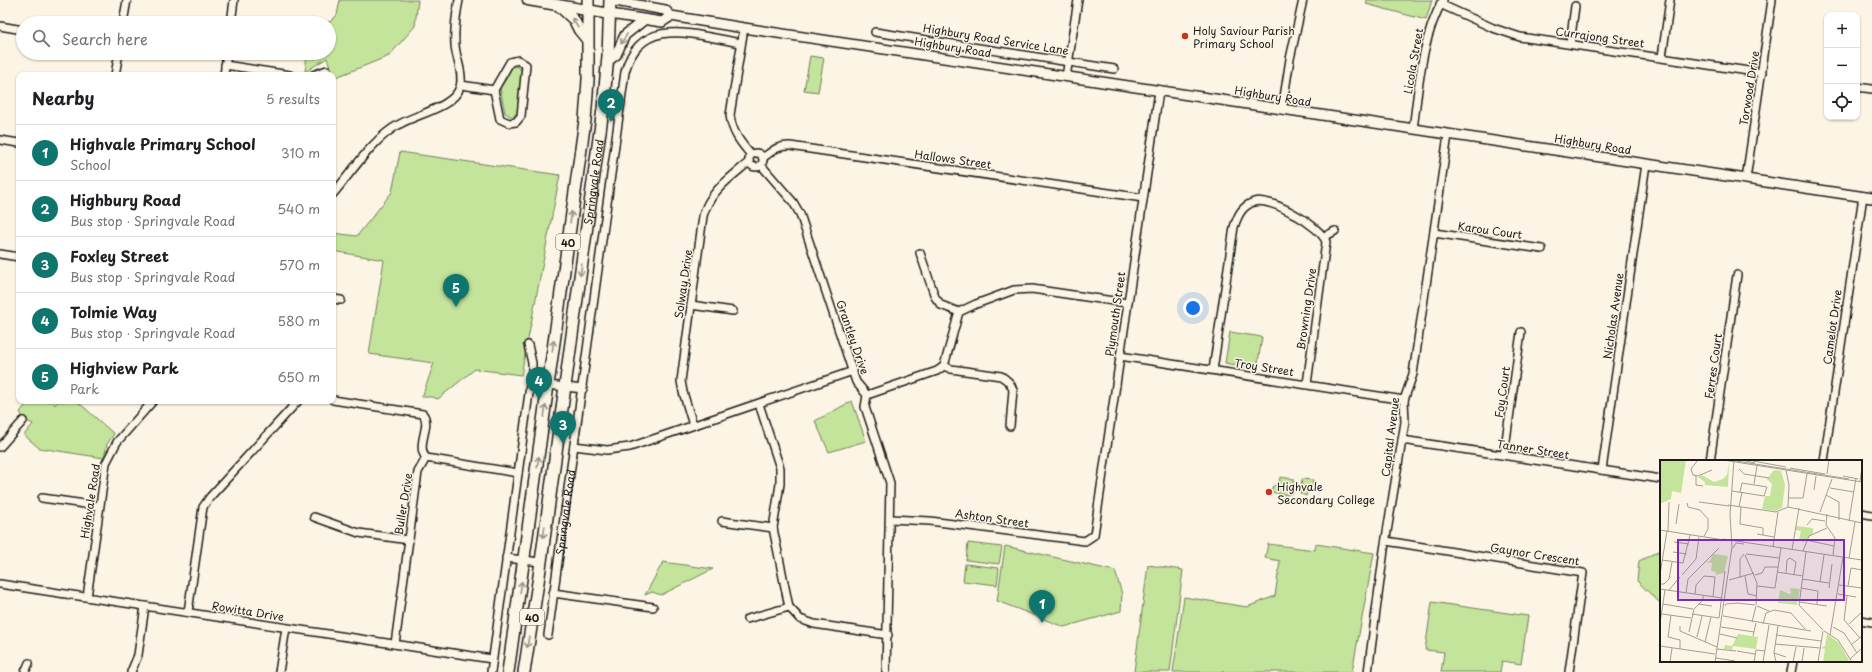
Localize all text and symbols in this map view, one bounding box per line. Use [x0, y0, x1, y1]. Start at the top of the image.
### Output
map controls [1824, 12, 1860, 120]
button: + [1824, 12, 1860, 48]
search box [16, 16, 336, 60]
one-way arrow [570, 17, 579, 28]
street label: Highbury Road Service Lane [922, 21, 1070, 57]
place label: Holy Saviour Parish Primary School [1193, 22, 1295, 52]
street label: Currajong Street [1555, 22, 1646, 52]
icon: search [30, 27, 52, 49]
text: Search here [62, 27, 148, 50]
street label: Licola Street [1399, 27, 1427, 95]
marker: Holy Saviour Parish Primary School [1180, 31, 1190, 41]
one-way arrow [620, 33, 628, 44]
street label: Highbury Road [913, 34, 993, 60]
button: − [1824, 48, 1860, 84]
street label: Torwood Drive [1735, 49, 1763, 127]
street label: Highbury Road [1233, 82, 1313, 110]
button: locate [1824, 84, 1860, 120]
text: Nearby [32, 85, 94, 111]
text: 5 results [266, 89, 320, 108]
pin: 2 [598, 89, 624, 122]
street label: Highbury Road [1553, 130, 1633, 158]
text: Highvale Primary School [70, 132, 256, 155]
street label: Springvale Road [579, 138, 607, 226]
text: 1 [42, 143, 48, 162]
text: 310 m [281, 143, 320, 162]
street label: Hallows Street [914, 145, 993, 173]
text: School [70, 155, 111, 174]
text: Highbury Road [70, 188, 181, 211]
text: 2 [40, 199, 50, 218]
text: 540 m [277, 199, 320, 218]
text: Bus stop · Springvale Road [70, 211, 235, 230]
one-way arrow [567, 211, 575, 224]
street label: Karou Court [1457, 217, 1524, 243]
road number: 40 [556, 234, 580, 250]
text: Foxley Street [70, 244, 169, 267]
street label: Solway Drive [670, 248, 696, 320]
text: 3 [41, 255, 49, 274]
text: 570 m [279, 255, 320, 274]
one-way arrow [577, 263, 585, 276]
text: Bus stop · Springvale Road [70, 267, 235, 286]
street label: Browning Drive [1292, 267, 1320, 351]
street label: Plymouth Street [1101, 270, 1129, 357]
street label: Nicholas Avenue [1599, 272, 1627, 360]
pin: 5 [443, 274, 469, 307]
street label: Camelot Drive [1818, 288, 1846, 366]
street label: Grantley Drive [832, 298, 874, 377]
your location [1183, 298, 1203, 318]
text: Tolmie Way [70, 300, 157, 323]
text: 4 [41, 311, 49, 330]
text: 580 m [278, 311, 320, 330]
text: Bus stop · Springvale Road [70, 323, 235, 342]
street label: Ferres Court [1700, 332, 1726, 400]
one-way arrow [549, 340, 557, 353]
street label: Troy Street [1233, 354, 1295, 380]
text: Highview Park [70, 356, 179, 379]
street label: Foy Court [1490, 365, 1514, 419]
text: 5 [41, 367, 49, 386]
text: 650 m [278, 367, 320, 386]
pin: 4 [526, 367, 552, 400]
text: Park [70, 379, 99, 398]
street label: Capital Avenue [1377, 396, 1403, 478]
one-way arrow [541, 405, 549, 418]
pin: 3 [550, 411, 576, 444]
street label: Tanner Street [1496, 435, 1571, 463]
one-way arrow [534, 456, 542, 469]
inset map [1660, 460, 1862, 662]
street label: Highvale Road [76, 462, 104, 540]
street label: Springvale Road [551, 468, 579, 556]
street label: Buller Drive [390, 472, 416, 536]
place label: Highvale Secondary College [1277, 478, 1375, 508]
marker: Highvale Secondary College [1264, 487, 1274, 497]
street label: Ashton Street [954, 504, 1030, 532]
one-way arrow [540, 525, 548, 538]
street label: Gaynor Crescent [1489, 539, 1581, 570]
one-way arrow [517, 581, 525, 594]
pin: 1 [1029, 590, 1055, 623]
street label: Rowitta Drive [211, 597, 285, 625]
road number: 40 [520, 609, 544, 625]
one-way arrow [524, 635, 532, 648]

